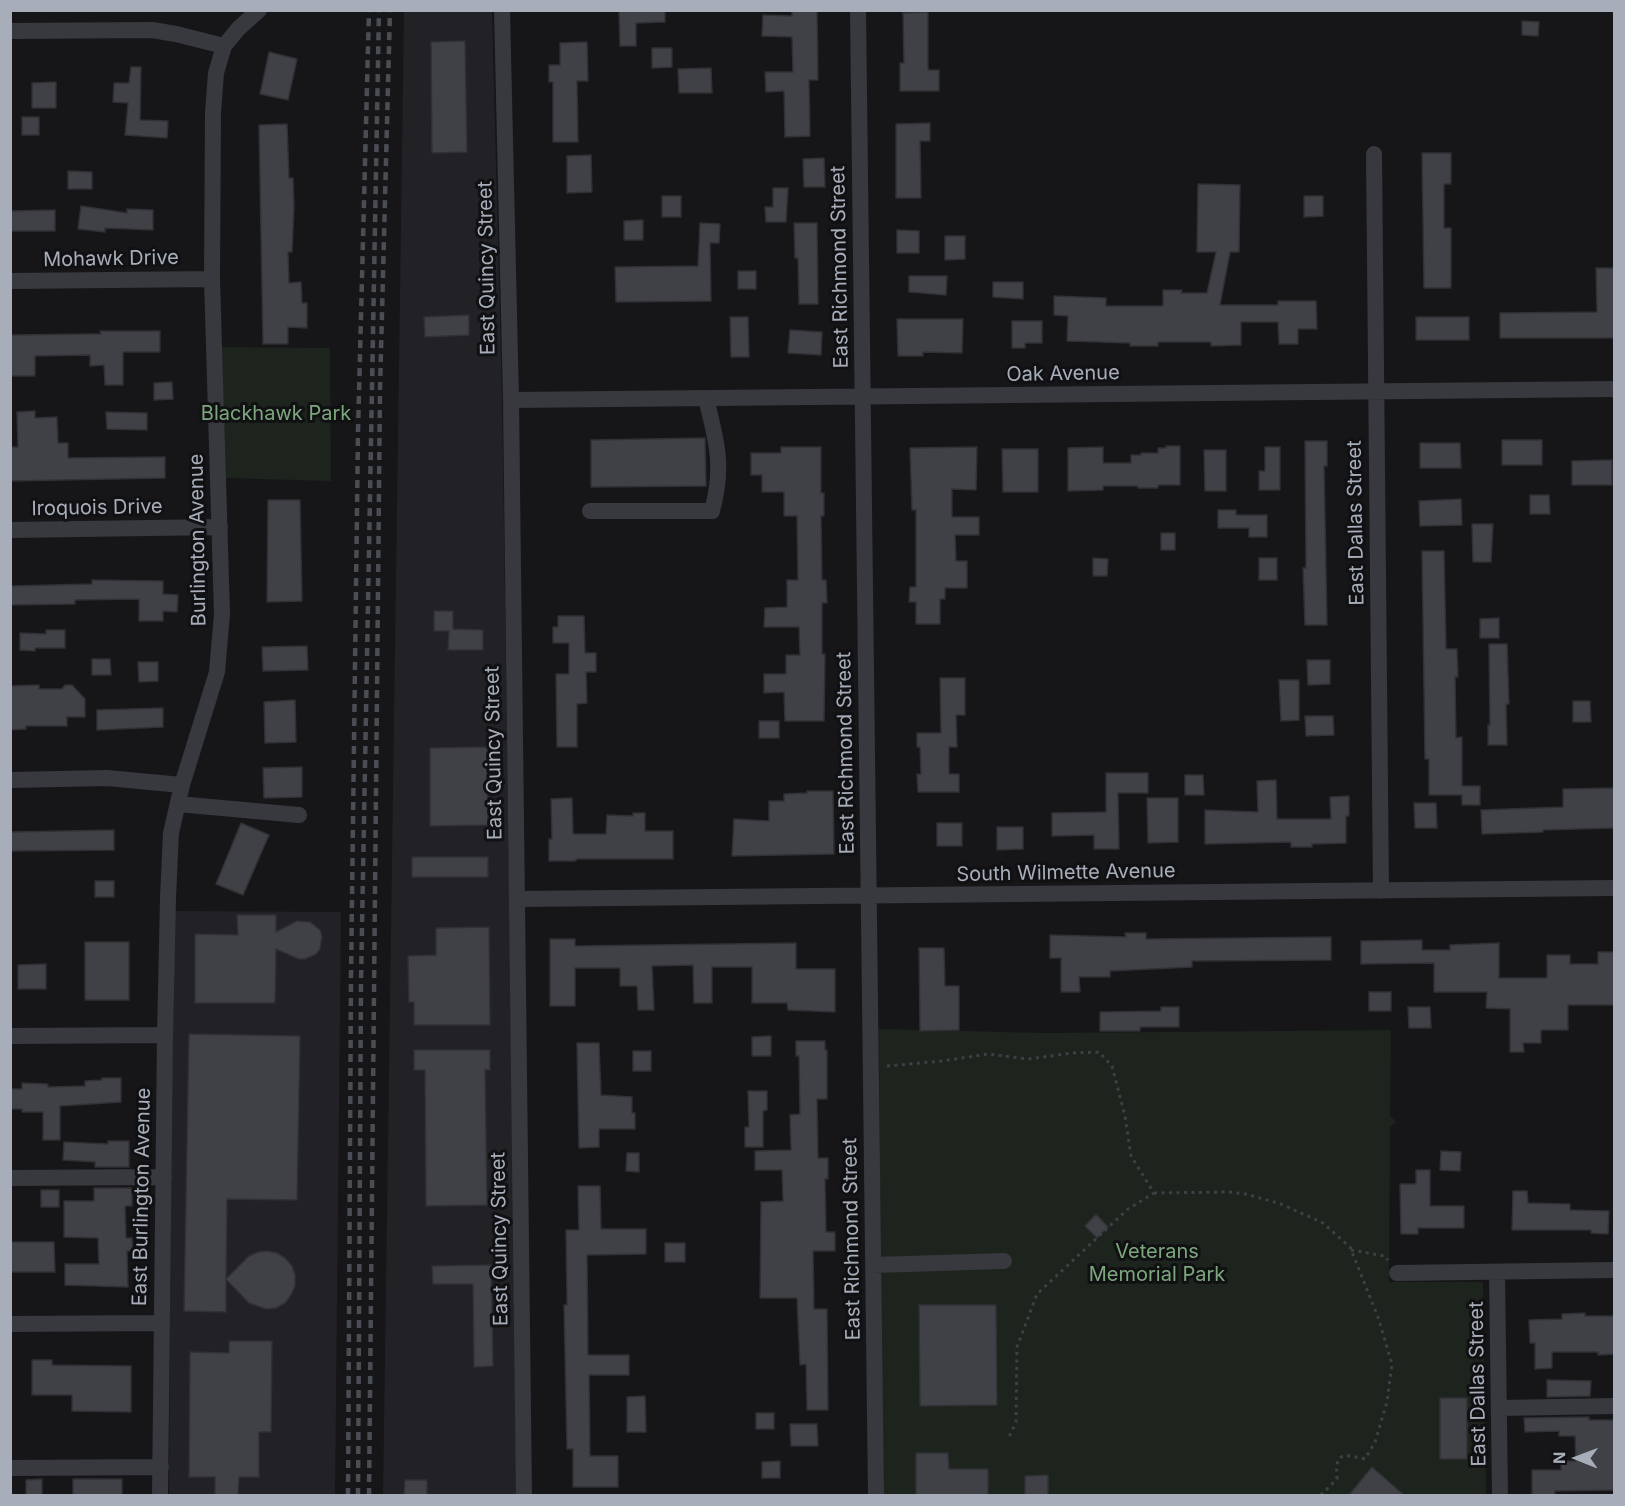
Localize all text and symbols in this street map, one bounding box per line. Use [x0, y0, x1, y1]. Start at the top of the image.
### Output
street label: East Richmond Street [826, 166, 854, 368]
street label: East Quincy Street [473, 181, 501, 355]
street label: Mohawk Drive [43, 246, 179, 272]
street label: Oak Avenue [1006, 361, 1120, 387]
park label: Blackhawk Park [201, 402, 351, 426]
street label: East Dallas Street [1343, 440, 1369, 606]
street label: Burlington Avenue [184, 454, 212, 626]
street label: Iroquois Drive [31, 495, 163, 521]
street label: East Richmond Street [832, 652, 860, 854]
street label: East Quincy Street [480, 666, 508, 840]
street label: South Wilmette Avenue [956, 859, 1176, 887]
street label: East Burlington Avenue [128, 1088, 156, 1306]
street label: East Richmond Street [838, 1138, 866, 1340]
street label: East Quincy Street [486, 1152, 514, 1326]
park label: Veterans Memorial Park [1089, 1240, 1225, 1287]
street label: East Dallas Street [1465, 1301, 1491, 1467]
north arrow [1547, 1428, 1607, 1488]
text: N [1549, 1451, 1569, 1464]

